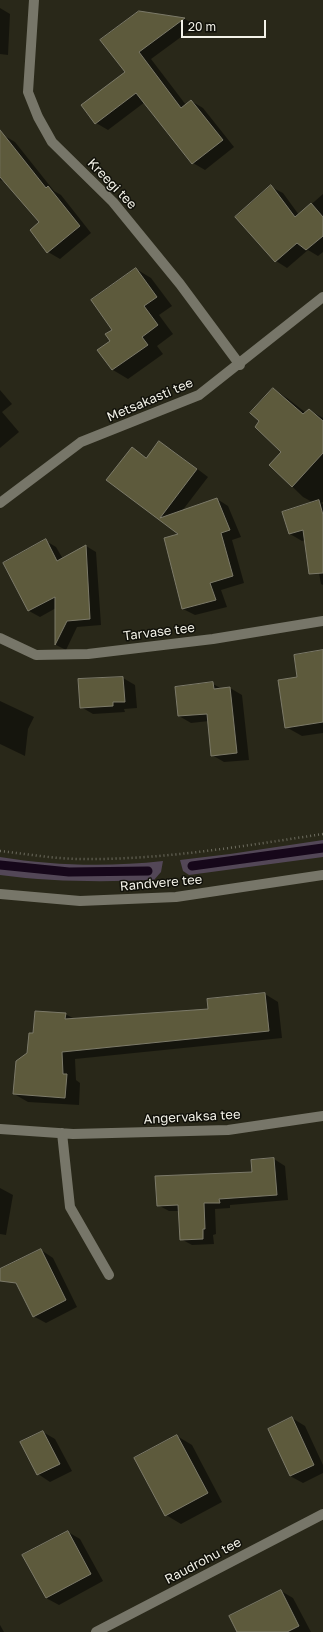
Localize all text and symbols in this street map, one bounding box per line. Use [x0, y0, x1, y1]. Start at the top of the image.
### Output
scale bar [183, 12, 268, 38]
text: 20 m [188, 19, 216, 34]
street label: Kreegi tee [84, 156, 140, 212]
street label: Metsakasti tee [105, 375, 195, 425]
street label: Tarvase tee [122, 620, 196, 644]
street label: Randvere tee [119, 872, 203, 894]
street label: Angervaksa tee [143, 1107, 241, 1127]
street label: Raudrohu tee [162, 1534, 244, 1588]

